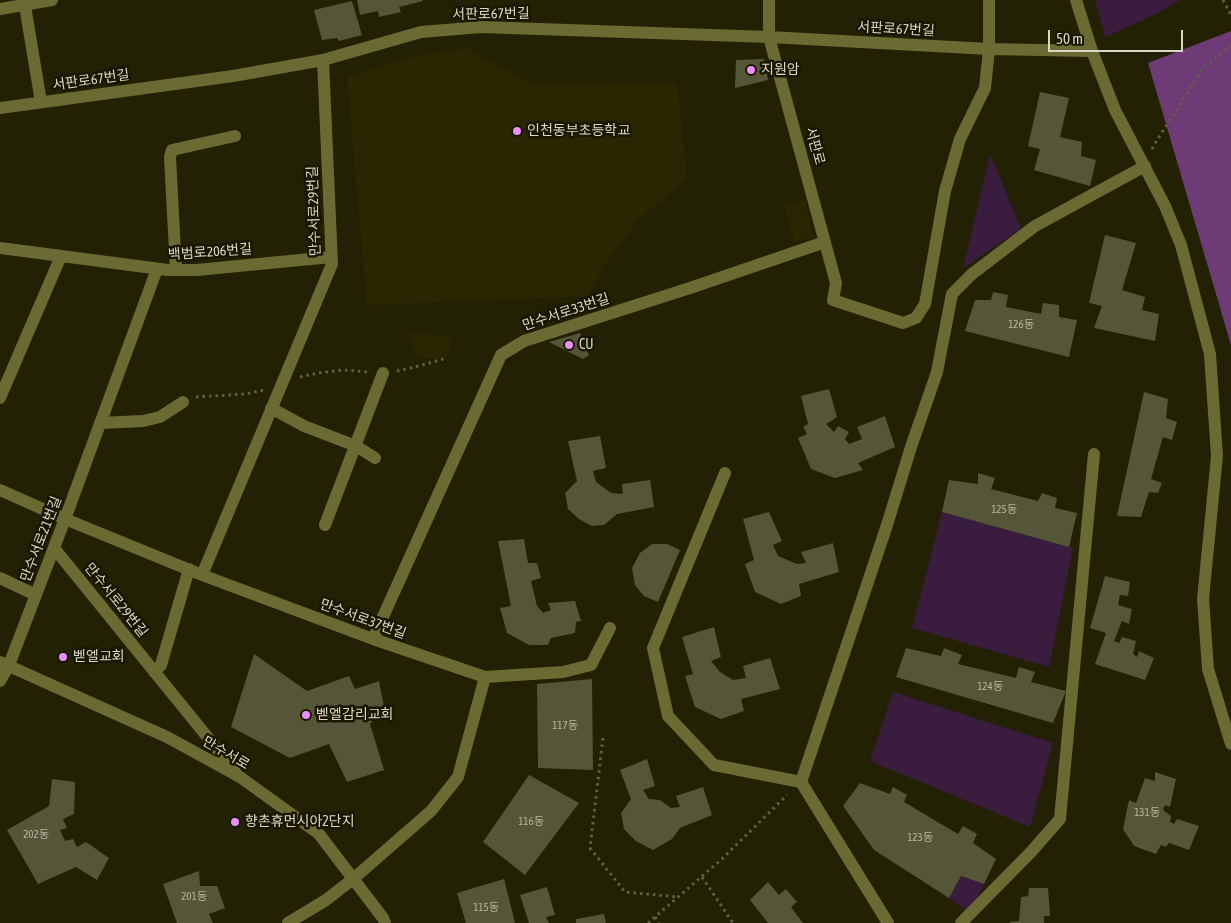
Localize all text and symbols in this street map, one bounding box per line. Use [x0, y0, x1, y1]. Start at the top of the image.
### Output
street label: 서판로67번길 [452, 5, 530, 23]
street label: 서판로67번길 [857, 19, 935, 39]
scale bar [1051, 20, 1186, 52]
text: 50 m [1056, 30, 1083, 47]
place label: 지원암 [761, 62, 800, 78]
marker: 지원암 [745, 64, 757, 76]
street label: 서판로67번길 [51, 66, 131, 94]
place label: 인천동부초등학교 [527, 123, 630, 139]
marker: 인천동부초등학교 [511, 125, 523, 137]
street label: 서판로 [802, 125, 828, 167]
street label: 만수서로29번길 [304, 166, 324, 256]
street label: 백범로206번길 [167, 241, 253, 263]
street label: 만수서로33번길 [520, 290, 612, 334]
house number: 126동 [1008, 318, 1034, 332]
place label: CU [579, 337, 594, 353]
marker: CU [563, 339, 575, 351]
street label: 만수서로21번길 [17, 494, 65, 584]
house number: 125동 [991, 503, 1017, 517]
street label: 만수서로29번길 [81, 560, 151, 640]
street label: 만수서로37번길 [318, 596, 408, 642]
place label: 벧엘교회 [73, 649, 125, 665]
marker: 벧엘교회 [57, 651, 69, 663]
house number: 124동 [977, 680, 1003, 694]
place label: 벧엘감리교회 [316, 707, 393, 723]
marker: 벧엘감리교회 [300, 709, 312, 721]
house number: 117동 [552, 719, 578, 733]
street label: 만수서로 [199, 733, 253, 773]
house number: 131동 [1134, 806, 1160, 820]
place label: 향촌휴먼시아2단지 [245, 814, 355, 830]
house number: 116동 [518, 815, 544, 829]
marker: 향촌휴먼시아2단지 [229, 816, 241, 828]
house number: 202동 [23, 828, 49, 842]
house number: 123동 [907, 831, 933, 845]
house number: 201동 [181, 890, 207, 904]
house number: 115동 [473, 901, 499, 915]

